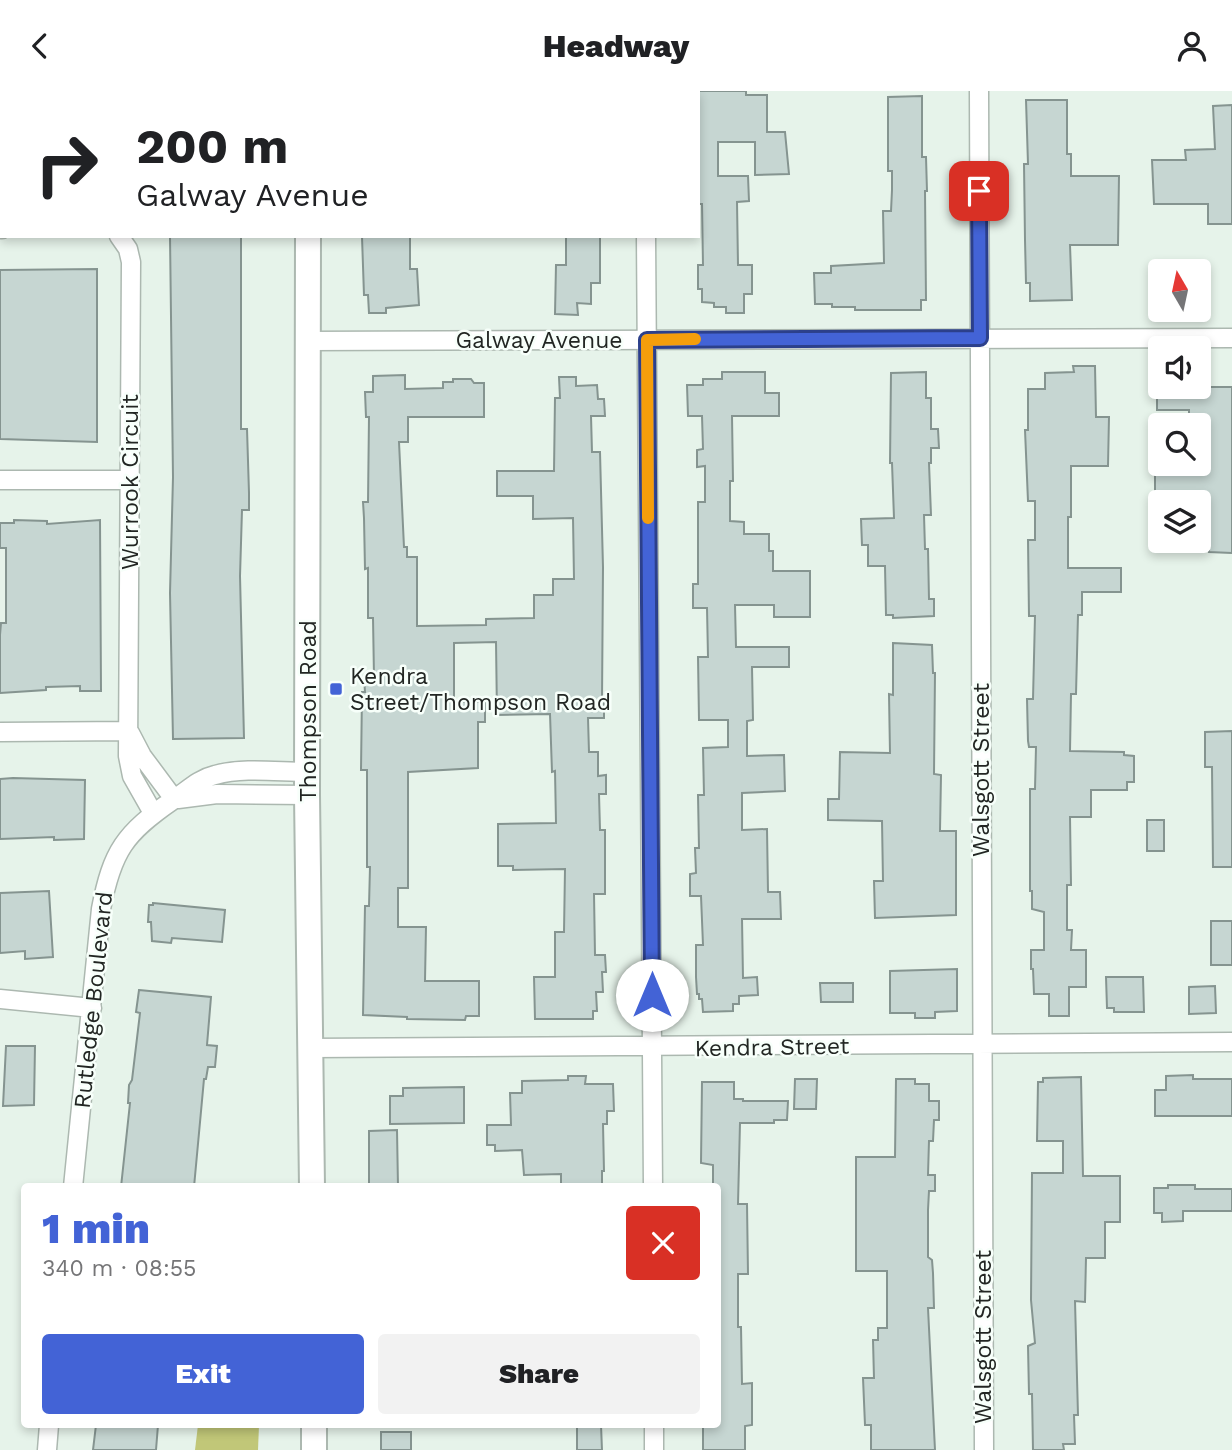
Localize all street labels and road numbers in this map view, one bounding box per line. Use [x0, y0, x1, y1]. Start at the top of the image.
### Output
street label: Galway Avenue [455, 327, 623, 354]
street label: Wurrook Circuit [117, 394, 144, 570]
street label: Thompson Road [295, 620, 322, 802]
street label: Walsgott Street [968, 683, 995, 857]
street label: Rutledge Boulevard [69, 890, 118, 1110]
street label: Kendra Street [694, 1033, 850, 1062]
street label: Walsgott Street [970, 1250, 997, 1424]

